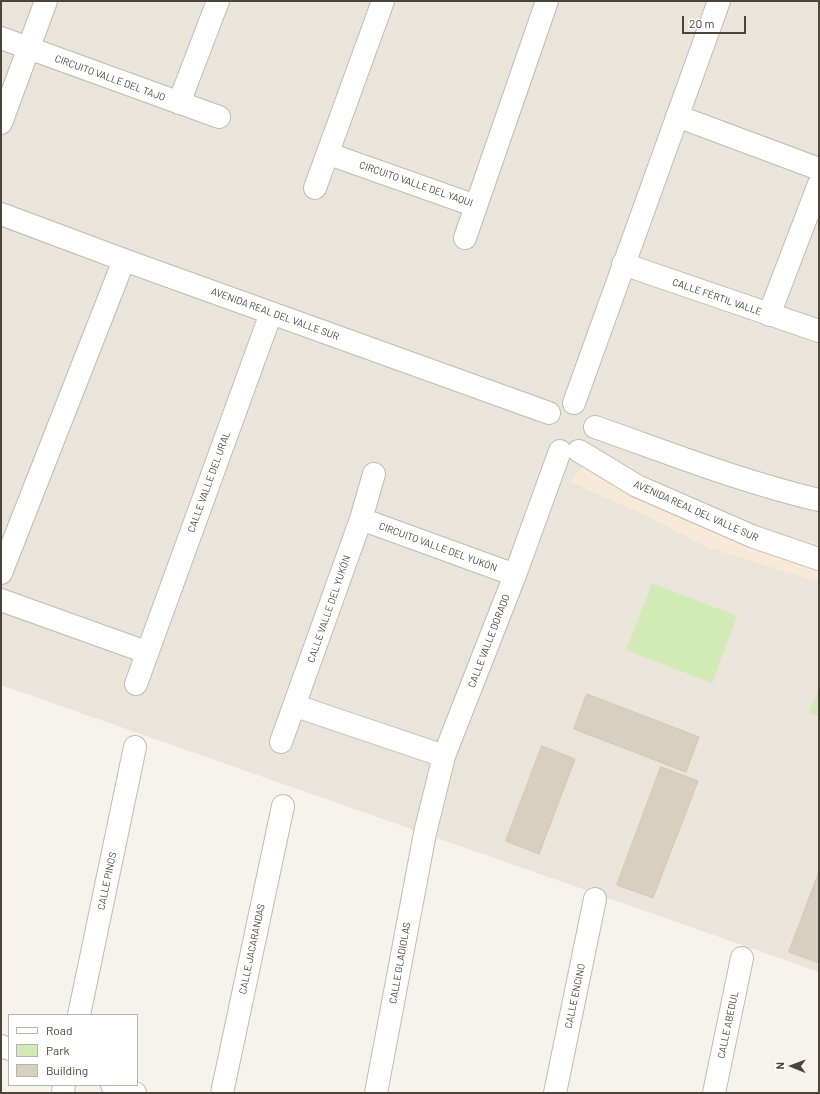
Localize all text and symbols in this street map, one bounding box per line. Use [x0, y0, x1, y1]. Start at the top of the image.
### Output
scale bar [684, 8, 748, 34]
text: 20 m [689, 16, 715, 30]
street label: CIRCUITO VALLE DEL TAJO [53, 52, 167, 104]
street label: CIRCUITO VALLE DEL YAQUI [358, 159, 474, 209]
street label: CALLE FÉRTIL VALLE [671, 276, 763, 318]
street label: AVENIDA REAL DEL VALLE SUR [209, 285, 341, 343]
street label: CALLE VALLE DEL URAL [185, 430, 233, 534]
street label: AVENIDA REAL DEL VALLE SUR [632, 478, 760, 544]
street label: CIRCUITO VALLE DEL YUKÓN [377, 520, 499, 574]
street label: CALLE VALLE DEL YUKÓN [305, 554, 353, 664]
street label: CALLE VALLE DORADO [466, 592, 512, 690]
street label: CALLE PINOS [95, 851, 119, 911]
street label: CALLE JACARANDAS [237, 903, 267, 995]
street label: CALLE GLADIOLAS [387, 921, 413, 1005]
street label: CALLE ENCINO [562, 962, 588, 1030]
street label: CALLE ABEDUL [715, 990, 741, 1060]
legend [8, 1014, 138, 1086]
text: Road [46, 1023, 73, 1037]
text: Park [46, 1043, 70, 1057]
north arrow [772, 1046, 812, 1086]
text: N [773, 1062, 786, 1070]
text: Building [46, 1063, 88, 1077]

